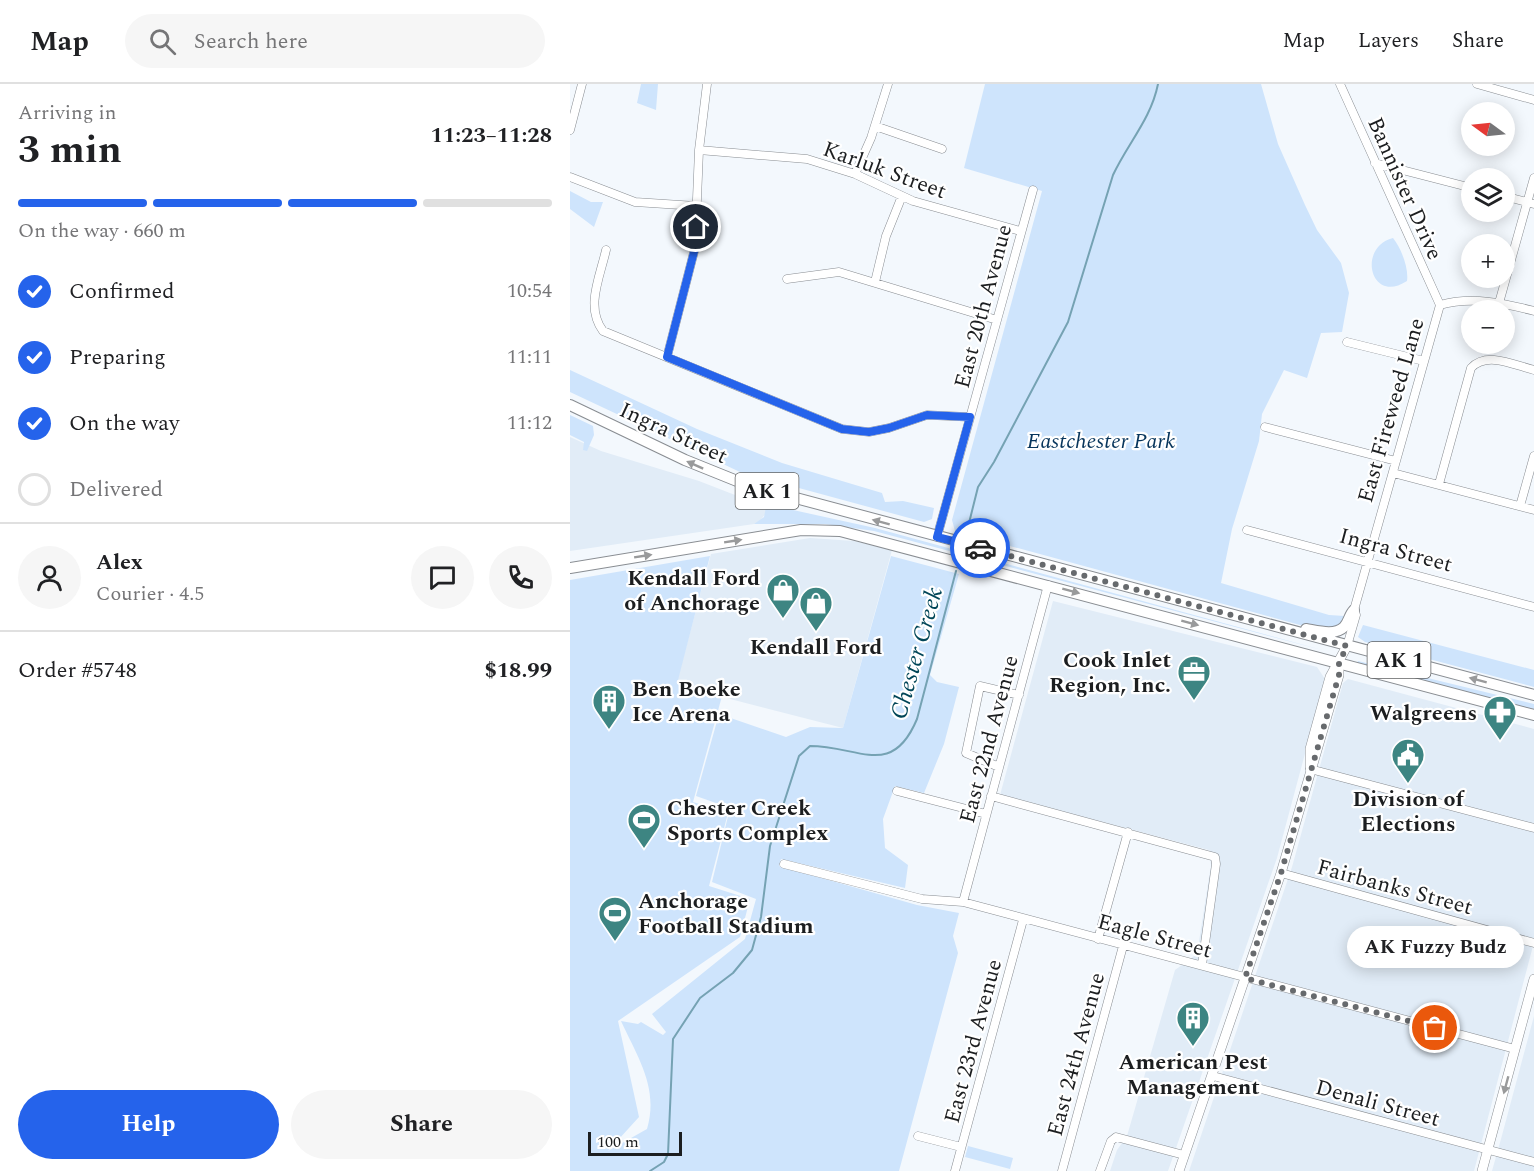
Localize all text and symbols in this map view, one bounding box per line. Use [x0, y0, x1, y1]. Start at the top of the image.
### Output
search box [125, 14, 545, 68]
text: Map [30, 20, 89, 63]
icon: search [146, 25, 179, 58]
text: Search here [194, 25, 308, 58]
text: Map [1283, 25, 1325, 57]
text: Layers [1358, 25, 1419, 57]
text: Share [1452, 25, 1504, 57]
text: Arriving in [18, 98, 116, 128]
north arrow [1461, 102, 1515, 156]
map controls [1461, 102, 1515, 354]
street label: Bannister Drive [1358, 112, 1451, 265]
text: 11:23–11:28 [430, 119, 552, 152]
text: 3 min [18, 121, 122, 180]
street label: Karluk Street [818, 133, 951, 208]
button: layers [1461, 168, 1515, 222]
pin [670, 201, 721, 252]
icon: home [679, 210, 712, 243]
text: On the way · 660 m [18, 216, 186, 246]
street label: East 20th Avenue [946, 221, 1021, 392]
button: + [1461, 234, 1515, 288]
icon: check [18, 275, 51, 308]
text: Confirmed [69, 275, 175, 308]
text: 10:54 [507, 276, 552, 306]
button: − [1461, 300, 1515, 354]
street label: East Fireweed Lane [1349, 314, 1434, 507]
icon: check [18, 341, 51, 374]
text: Preparing [69, 341, 166, 374]
text: 11:11 [507, 342, 552, 372]
street label: Ingra Street [614, 394, 733, 473]
icon: check [18, 407, 51, 440]
text: On the way [69, 407, 180, 440]
text: 11:12 [507, 408, 552, 438]
park label: Eastchester Park [1027, 425, 1175, 458]
one-way arrow [686, 460, 703, 469]
text: Delivered [69, 473, 163, 506]
road number: AK 1 [736, 473, 798, 509]
one-way arrow [872, 516, 890, 526]
courier [950, 518, 1010, 578]
street label: Ingra Street [1335, 519, 1456, 581]
icon: car [964, 532, 997, 565]
one-way arrow [724, 536, 743, 545]
button: person [18, 546, 81, 609]
text: Alex [96, 546, 143, 579]
button: chat [411, 546, 474, 609]
button: phone [489, 546, 552, 609]
one-way arrow [634, 551, 653, 560]
place label: Kendall Ford of Anchorage [624, 562, 760, 620]
shop icon: Kendall Ford of Anchorage [765, 572, 801, 619]
text: Courier · 4.5 [96, 579, 204, 609]
water label: Chester Creek [881, 583, 953, 724]
shop icon: Kendall Ford [798, 585, 834, 632]
one-way arrow [1062, 587, 1080, 596]
one-way arrow [1181, 619, 1199, 628]
place label: Kendall Ford [750, 631, 883, 664]
road number: AK 1 [1368, 642, 1430, 678]
place label: Cook Inlet Region, Inc. [1049, 644, 1171, 702]
street label: East 22nd Avenue [951, 652, 1028, 827]
text: Order #5748 [18, 654, 137, 687]
text: $18.99 [484, 654, 552, 687]
office icon: Cook Inlet Region, Inc. [1176, 654, 1212, 701]
place label: Ben Boeke Ice Arena [632, 673, 741, 731]
one-way arrow [1468, 675, 1486, 684]
building icon: Ben Boeke Ice Arena [591, 683, 627, 730]
pharmacy icon: Walgreens [1482, 694, 1518, 741]
place label: Walgreens [1370, 697, 1477, 730]
public building icon: Division of Elections [1390, 737, 1426, 784]
place label: Division of Elections [1352, 783, 1465, 841]
place label: Chester Creek Sports Complex [667, 792, 828, 850]
sports icon: Chester Creek Sports Complex [626, 802, 662, 849]
street label: Fairbanks Street [1313, 851, 1476, 924]
place label: Anchorage Football Stadium [638, 885, 814, 943]
sports icon: Anchorage Football Stadium [597, 895, 633, 942]
street label: Eagle Street [1094, 905, 1216, 968]
callout: AK Fuzzy Budz [1346, 926, 1524, 968]
text: AK Fuzzy Budz [1364, 932, 1507, 962]
street label: East 23rd Avenue [936, 956, 1011, 1127]
street label: East 24th Avenue [1039, 969, 1114, 1140]
building icon: American Pest Management [1175, 1000, 1211, 1047]
pin [1409, 1002, 1460, 1053]
icon: bag [1418, 1011, 1451, 1044]
place label: American Pest Management [1118, 1046, 1268, 1104]
street label: Denali Street [1312, 1071, 1444, 1136]
one-way arrow [1500, 1075, 1510, 1094]
button: Help [18, 1090, 279, 1159]
button: Share [291, 1090, 552, 1159]
scale bar [588, 1129, 682, 1156]
text: 100 m [597, 1130, 639, 1154]

